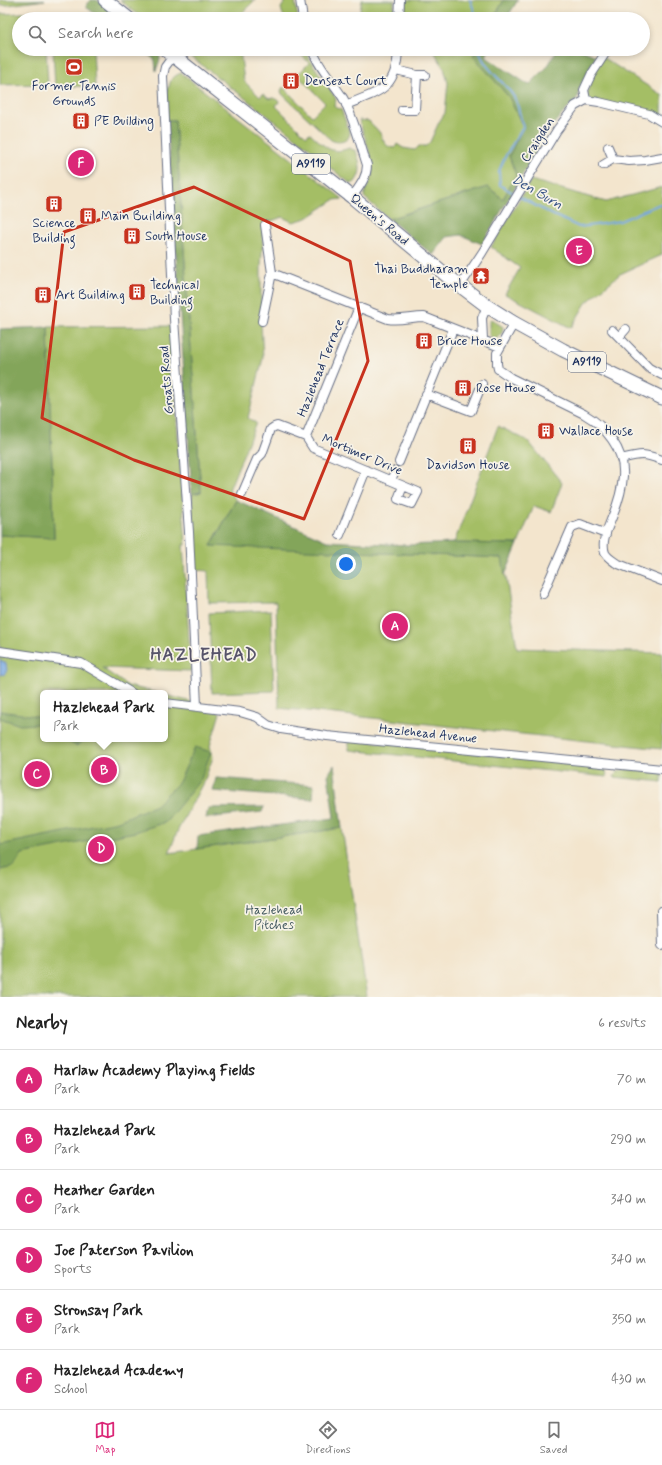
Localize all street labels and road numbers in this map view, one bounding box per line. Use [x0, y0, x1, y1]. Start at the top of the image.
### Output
street label: Craigden [517, 114, 560, 166]
road number: A9119 [292, 154, 330, 174]
street label: Queen's Road [346, 190, 412, 250]
street label: Hazlehead Terrace [294, 316, 348, 420]
street label: Groats Road [156, 345, 178, 415]
road number: A9119 [568, 352, 606, 372]
street label: Mortimer Drive [319, 430, 405, 480]
street label: Hazlehead Avenue [378, 720, 478, 748]

